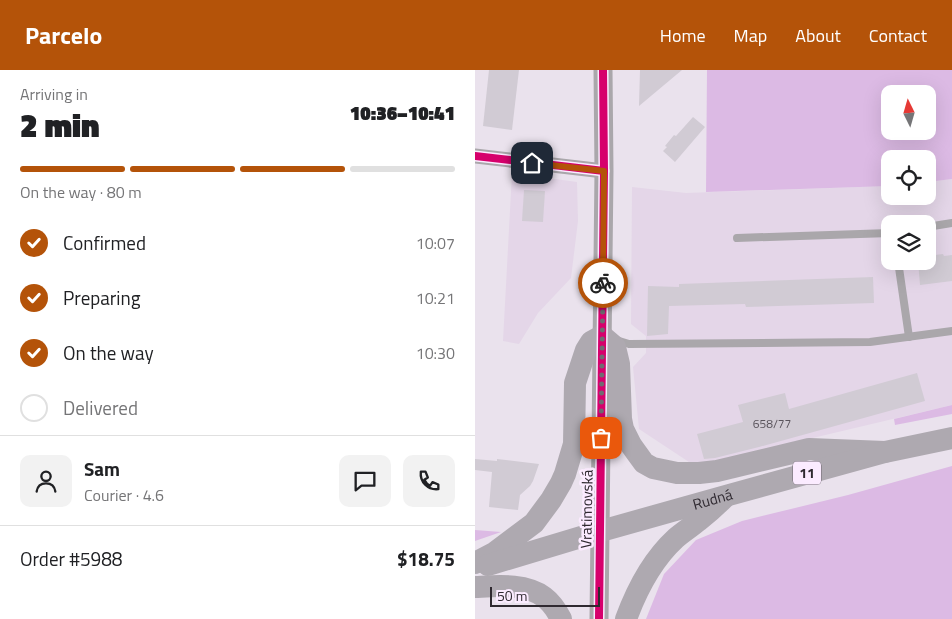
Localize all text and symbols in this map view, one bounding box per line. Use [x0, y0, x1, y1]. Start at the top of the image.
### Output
text: Parcelo [25, 17, 102, 53]
text: Home [660, 22, 706, 49]
text: Map [734, 22, 767, 49]
text: About [795, 22, 841, 49]
text: Contact [869, 22, 927, 49]
text: Arriving in [20, 82, 88, 106]
north arrow [881, 85, 936, 140]
map controls [881, 85, 936, 270]
text: 10:36–10:41 [350, 98, 455, 127]
text: 2 min [20, 101, 100, 149]
pin [511, 142, 553, 184]
icon: home [518, 149, 546, 177]
button: locate [881, 150, 936, 205]
text: On the way · 80 m [20, 180, 142, 204]
button: layers [881, 215, 936, 270]
text: Confirmed [63, 228, 146, 257]
icon: check [20, 229, 48, 257]
text: 10:07 [416, 231, 455, 255]
courier [578, 258, 628, 308]
icon: bike [589, 269, 617, 297]
text: Preparing [63, 283, 140, 312]
icon: check [20, 284, 48, 312]
text: 10:21 [416, 286, 455, 310]
text: On the way [63, 338, 154, 367]
icon: check [20, 339, 48, 367]
text: 10:30 [416, 341, 455, 365]
text: Delivered [63, 393, 138, 422]
house number: 658/77 [753, 414, 791, 433]
pin [580, 417, 622, 459]
icon: bag [587, 424, 615, 452]
text: Sam [84, 454, 120, 483]
button: person [20, 455, 72, 507]
button: chat [339, 455, 391, 507]
button: phone [403, 455, 455, 507]
road number: 11 [793, 462, 821, 484]
street label: Vratimovská [574, 469, 599, 549]
street label: Rudná [690, 482, 736, 516]
text: Courier · 4.6 [84, 483, 164, 507]
text: Order #5988 [20, 544, 122, 573]
text: $18.75 [397, 544, 455, 573]
scale bar [490, 584, 600, 607]
text: 50 m [497, 585, 527, 606]

